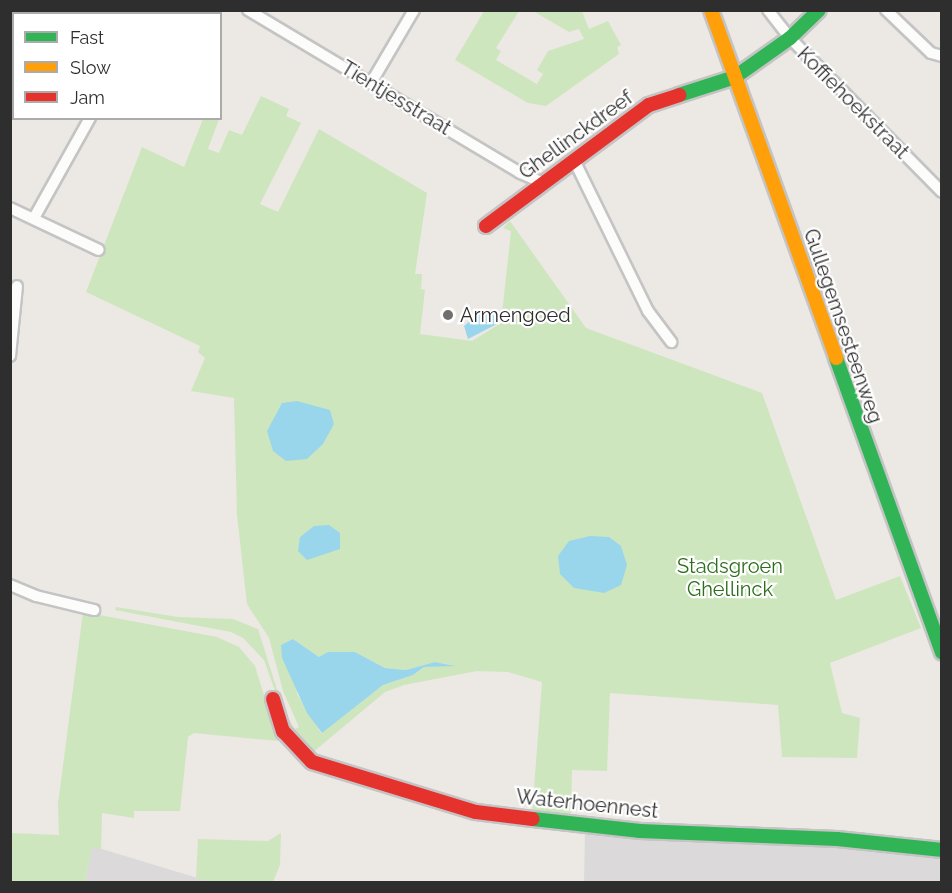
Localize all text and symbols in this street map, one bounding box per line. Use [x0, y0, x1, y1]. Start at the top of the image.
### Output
legend [12, 12, 222, 120]
text: Fast [70, 27, 104, 48]
street label: Koffiehoekstraat [792, 42, 914, 164]
street label: Tientjesstraat [337, 56, 455, 140]
text: Slow [70, 57, 111, 78]
street label: Ghellinckdreef [514, 86, 638, 184]
text: Jam [70, 87, 105, 108]
street label: Gullegemsesteenweg [798, 226, 888, 426]
place label: Armengoed [460, 303, 571, 327]
marker: Armengoed [441, 308, 455, 322]
park label: Stadsgroen Ghellinck [677, 554, 783, 601]
street label: Waterhoennest [515, 785, 659, 823]

